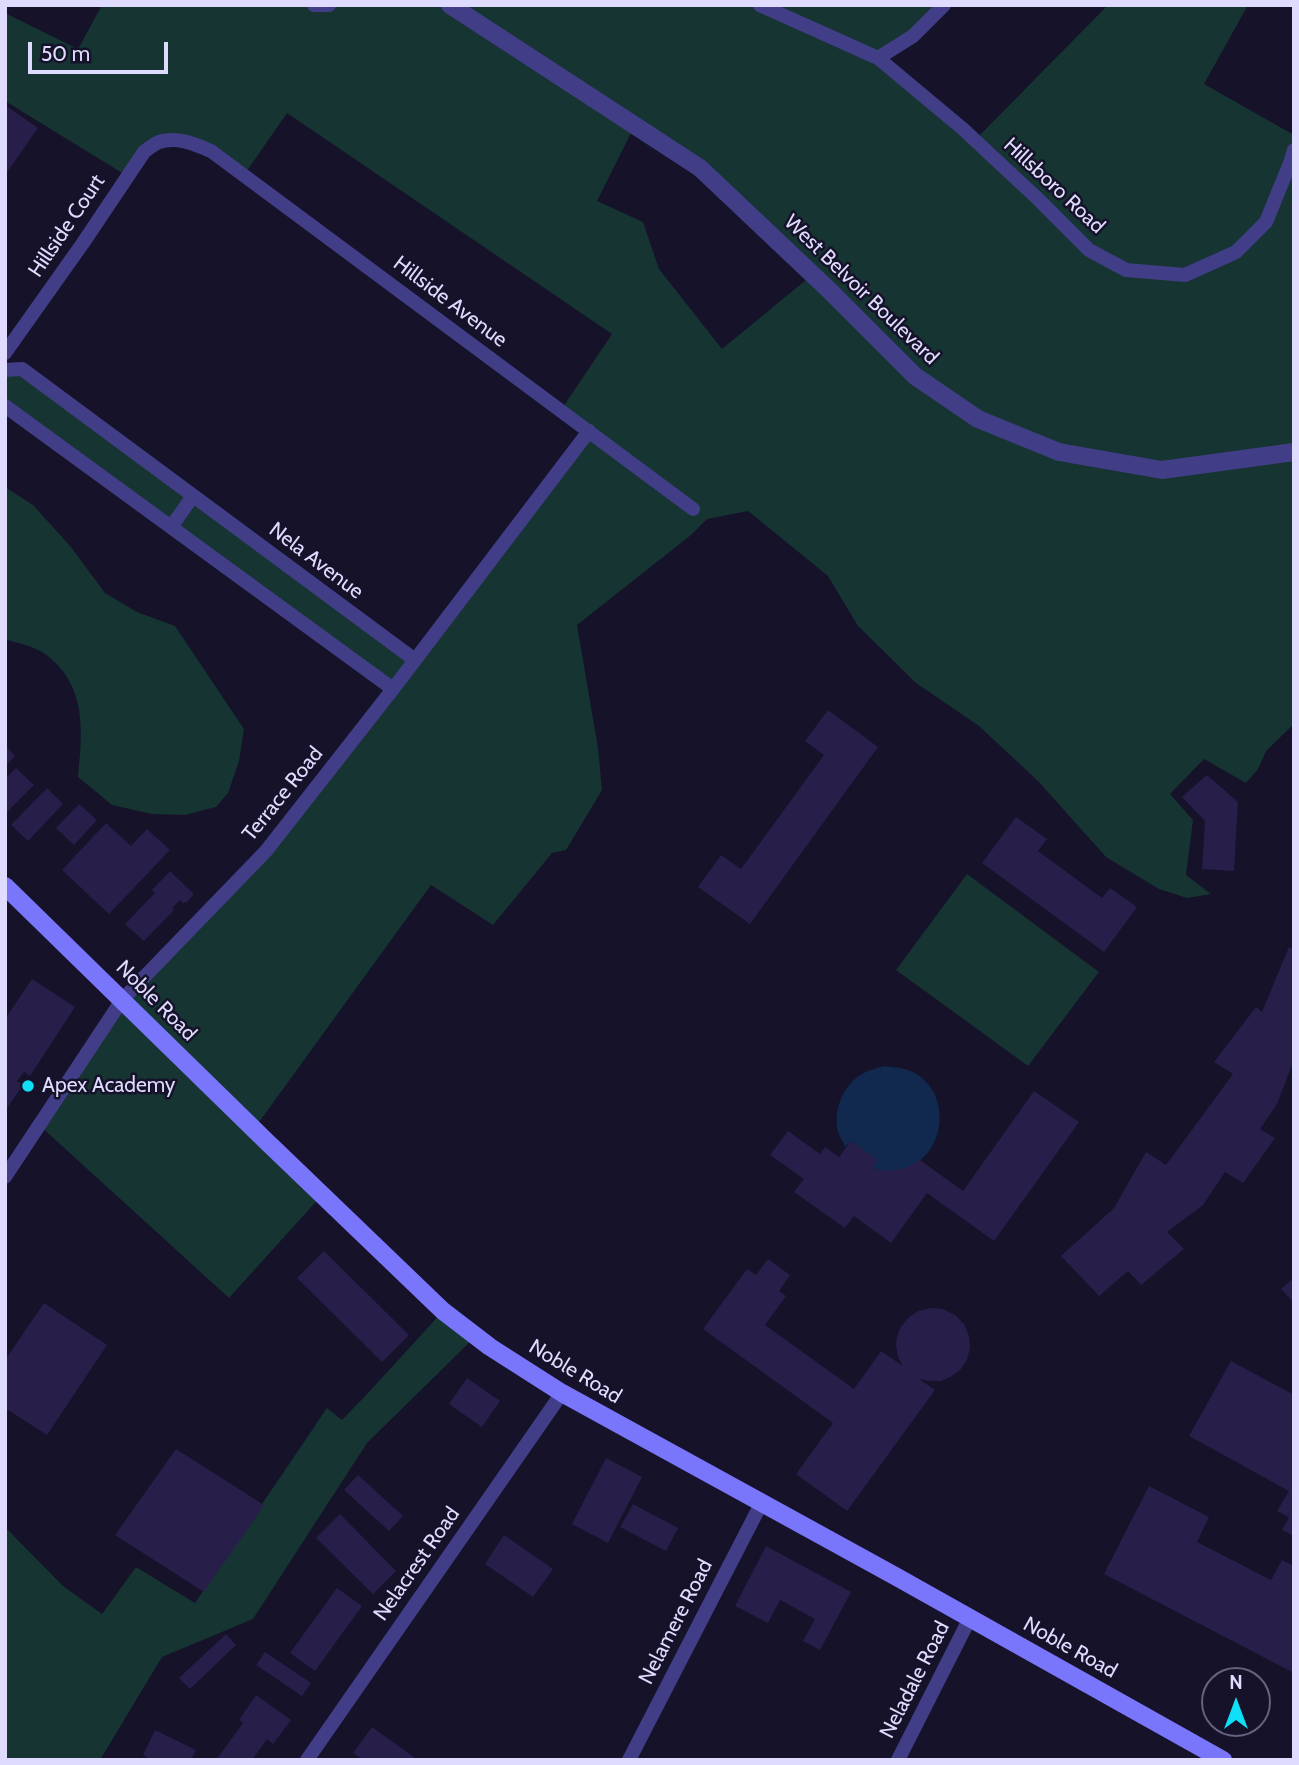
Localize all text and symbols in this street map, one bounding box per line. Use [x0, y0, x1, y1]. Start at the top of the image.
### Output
scale bar [32, 28, 172, 72]
text: 50 m [41, 41, 90, 66]
street label: Hillsboro Road [998, 133, 1110, 239]
street label: Hillside Court [24, 170, 110, 282]
street label: West Belvoir Boulevard [779, 210, 943, 370]
street label: Hillside Avenue [388, 251, 512, 353]
street label: Nela Avenue [264, 517, 368, 605]
street label: Terrace Road [237, 742, 329, 846]
street label: Noble Road [110, 955, 202, 1047]
place label: Apex Academy [42, 1073, 175, 1099]
marker: Apex Academy [20, 1078, 36, 1094]
street label: Noble Road [524, 1335, 626, 1409]
street label: Nelacrest Road [369, 1502, 465, 1626]
street label: Nelamere Road [634, 1555, 718, 1689]
street label: Noble Road [1019, 1612, 1121, 1684]
street label: Neladale Road [875, 1617, 955, 1743]
north arrow [1201, 1667, 1271, 1737]
text: N [1229, 1671, 1243, 1694]

